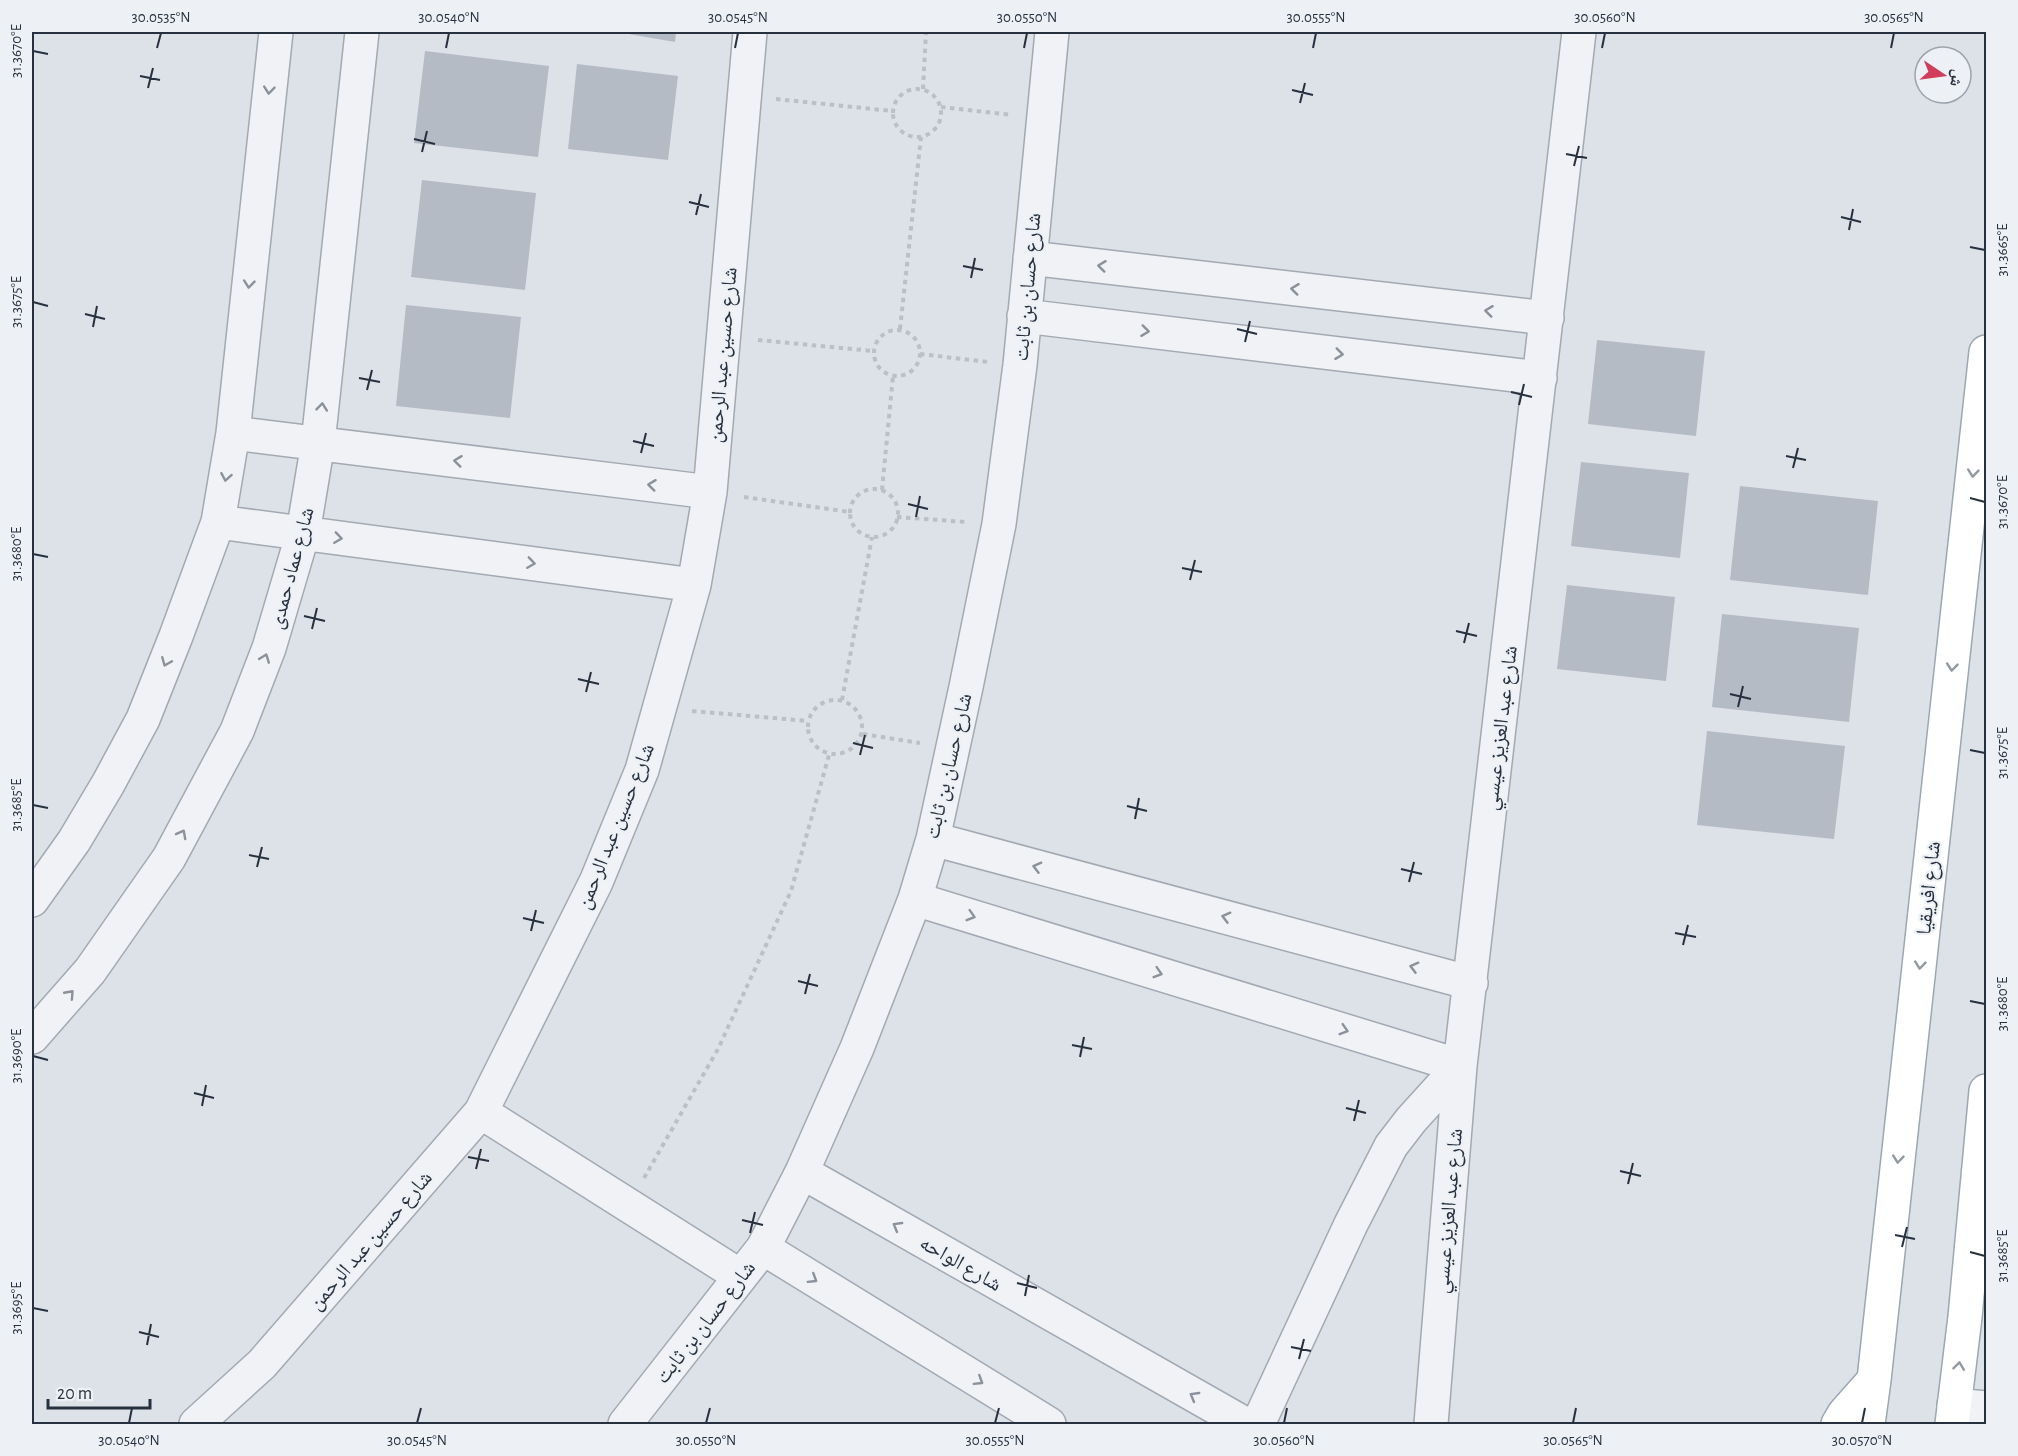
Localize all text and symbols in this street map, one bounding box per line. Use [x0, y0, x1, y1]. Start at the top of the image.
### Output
text: 30.0535°N [132, 10, 190, 25]
text: 30.0540°N [418, 10, 480, 25]
text: 30.0545°N [708, 10, 768, 25]
text: 30.0550°N [997, 10, 1057, 25]
text: 30.0555°N [1287, 10, 1345, 25]
text: 30.0560°N [1574, 10, 1636, 25]
text: 30.0565°N [1864, 10, 1924, 25]
text: 31.3670°E [9, 24, 24, 78]
north arrow [1913, 45, 1973, 105]
text: ش [1946, 68, 1966, 88]
one-way arrow [264, 85, 276, 94]
street label: شارع حسان بن ثابت [1011, 212, 1046, 362]
text: 31.3665°E [1995, 224, 2010, 276]
one-way arrow [1097, 261, 1106, 273]
street label: شارع حسين عبد الرحمن [704, 266, 743, 444]
text: 31.3675°E [9, 276, 24, 328]
one-way arrow [243, 279, 256, 288]
one-way arrow [1291, 283, 1300, 296]
one-way arrow [1485, 306, 1494, 318]
one-way arrow [1140, 324, 1149, 336]
one-way arrow [1334, 347, 1343, 360]
one-way arrow [315, 403, 327, 412]
one-way arrow [454, 455, 463, 467]
one-way arrow [1967, 468, 1980, 477]
one-way arrow [220, 472, 232, 482]
text: 31.3670°E [1995, 475, 2010, 529]
one-way arrow [647, 479, 656, 491]
street label: شارع عماد حمدى [265, 505, 320, 632]
text: 31.3680°E [9, 527, 24, 581]
one-way arrow [333, 531, 343, 543]
one-way arrow [527, 557, 536, 569]
street label: شارع عبد العزيز عيسي [1480, 644, 1526, 812]
one-way arrow [258, 654, 271, 664]
one-way arrow [161, 656, 173, 667]
one-way arrow [1946, 662, 1959, 671]
street label: شارع حسان بن ثابت [922, 691, 977, 841]
text: 31.3675°E [1995, 727, 2010, 779]
street label: شارع حسين عبد الرحمن [573, 740, 660, 913]
text: 31.3685°E [9, 778, 24, 832]
one-way arrow [175, 830, 186, 841]
street label: شارع افريقيا [1913, 840, 1946, 936]
one-way arrow [1033, 861, 1043, 874]
one-way arrow [965, 909, 976, 921]
one-way arrow [1221, 912, 1232, 924]
one-way arrow [1914, 960, 1926, 969]
one-way arrow [1409, 962, 1419, 975]
one-way arrow [1152, 966, 1163, 978]
text: 31.3680°E [1995, 977, 2010, 1031]
one-way arrow [63, 990, 74, 1001]
one-way arrow [1338, 1023, 1349, 1035]
text: 31.3690°E [9, 1029, 24, 1083]
street label: شارع عبد العزيز عيسي [1431, 1128, 1471, 1295]
one-way arrow [1892, 1154, 1905, 1163]
street label: شارع حسين عبد الرحمن [305, 1167, 438, 1315]
one-way arrow [893, 1222, 903, 1233]
text: 31.3685°E [1995, 1229, 2010, 1283]
street label: شارع الواحه [915, 1232, 1005, 1297]
street label: شارع حسان بن ثابت [651, 1257, 761, 1389]
one-way arrow [807, 1271, 817, 1283]
text: 31.3695°E [9, 1282, 24, 1334]
one-way arrow [1952, 1362, 1965, 1371]
scale bar [48, 1372, 150, 1410]
one-way arrow [973, 1374, 983, 1386]
text: 20 m [57, 1385, 92, 1403]
one-way arrow [1190, 1391, 1200, 1403]
text: 30.0540°N [98, 1433, 160, 1448]
text: 30.0545°N [387, 1433, 447, 1448]
text: 30.0550°N [676, 1433, 736, 1448]
text: 30.0555°N [966, 1433, 1024, 1448]
text: 30.0560°N [1253, 1433, 1315, 1448]
text: 30.0565°N [1543, 1433, 1603, 1448]
text: 30.0570°N [1832, 1433, 1892, 1448]

